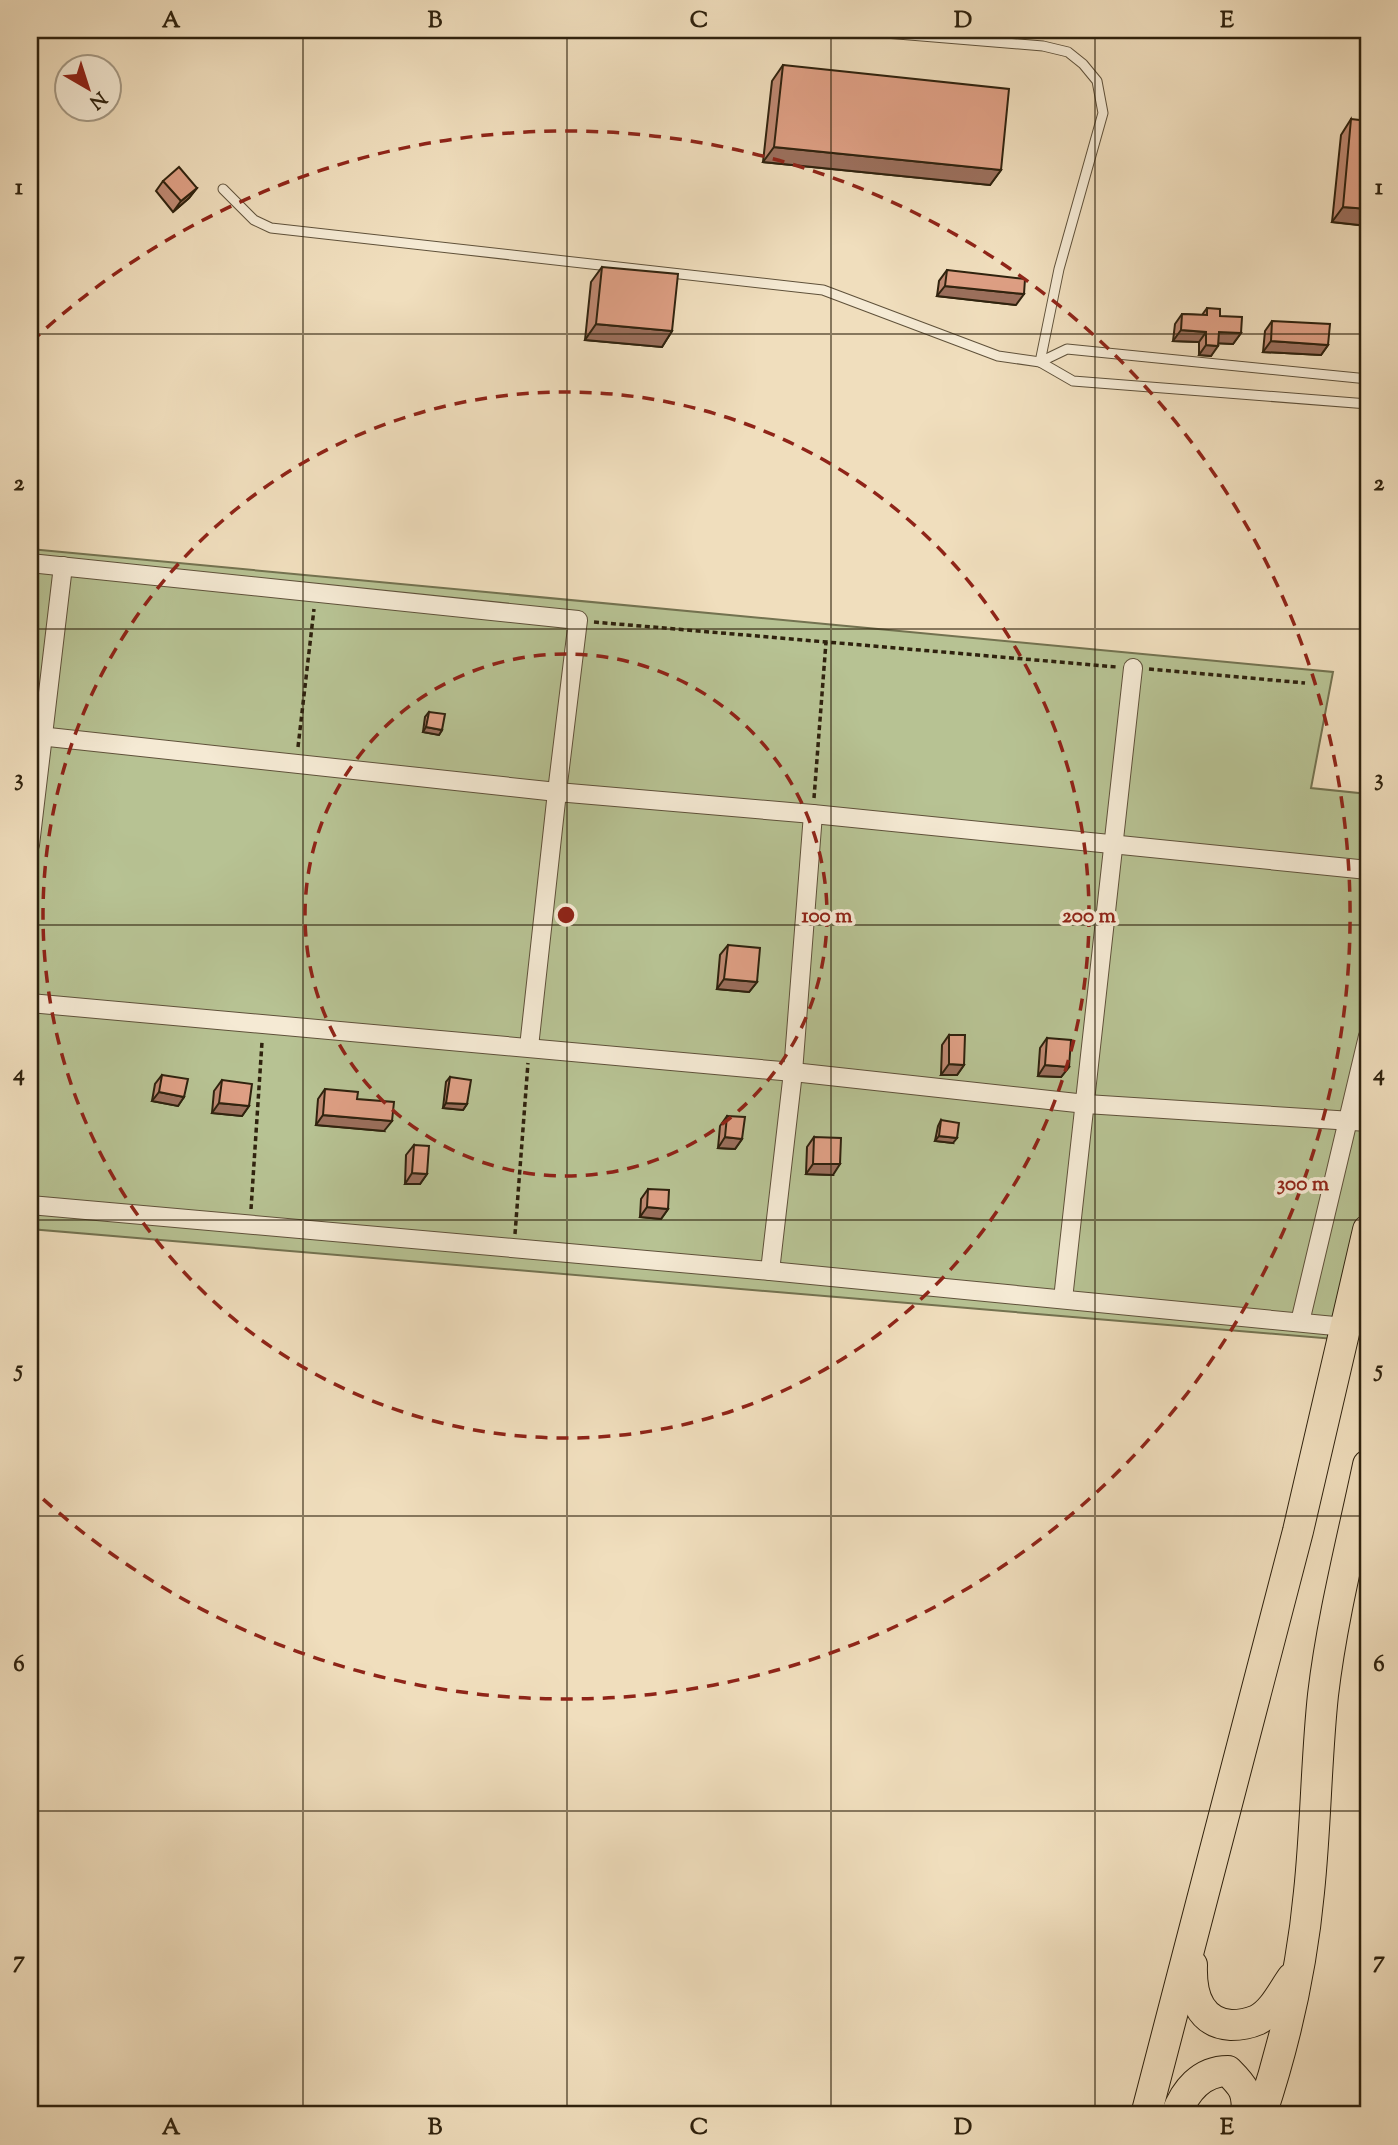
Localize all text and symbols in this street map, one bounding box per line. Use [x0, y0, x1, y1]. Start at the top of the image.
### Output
text: A [162, 5, 181, 38]
text: B [428, 5, 443, 38]
text: C [690, 5, 708, 38]
text: D [954, 5, 972, 38]
text: E [1220, 5, 1234, 38]
north arrow [52, 52, 122, 122]
text: N [83, 84, 112, 115]
text: 1 [15, 172, 23, 205]
text: 1 [1375, 172, 1383, 205]
text: 2 [14, 468, 25, 501]
text: 2 [1374, 468, 1385, 501]
text: 3 [14, 763, 24, 796]
text: 3 [1374, 763, 1384, 796]
text: 100 m [802, 902, 853, 932]
text: 200 m [1062, 902, 1117, 932]
centre of rings [554, 903, 578, 927]
text: 4 [12, 1058, 25, 1091]
text: 4 [1372, 1058, 1385, 1091]
text: 300 m [1277, 1170, 1330, 1200]
text: 5 [13, 1354, 23, 1387]
text: 5 [1373, 1354, 1383, 1387]
text: 6 [13, 1649, 25, 1682]
text: 6 [1373, 1649, 1385, 1682]
text: 7 [13, 1945, 25, 1978]
text: 7 [1373, 1945, 1385, 1978]
text: A [162, 2112, 181, 2145]
text: B [428, 2112, 443, 2145]
text: C [690, 2112, 708, 2145]
text: D [954, 2112, 972, 2145]
text: E [1220, 2112, 1234, 2145]

